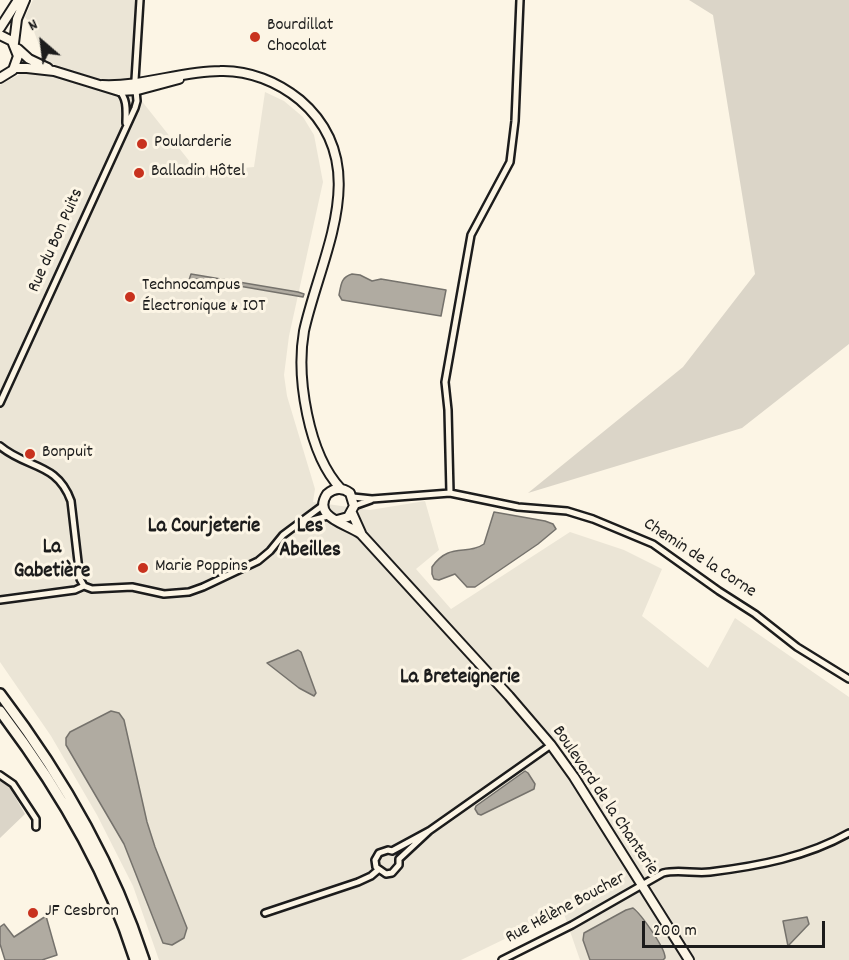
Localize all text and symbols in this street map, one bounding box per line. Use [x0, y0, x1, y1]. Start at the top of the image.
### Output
north arrow [12, 12, 72, 72]
text: N [24, 14, 42, 38]
place label: Bourdillat Chocolat [267, 16, 333, 58]
marker: Bourdillat Chocolat [248, 30, 262, 44]
place label: Poularderie [154, 133, 232, 155]
marker: Poularderie [135, 137, 149, 151]
place label: Balladin Hôtel [151, 162, 245, 184]
marker: Balladin Hôtel [132, 166, 146, 180]
street label: Rue du Bon Puits [24, 186, 90, 296]
place label: Technocampus Électronique & IOT [142, 276, 266, 318]
marker: Technocampus Électronique & IOT [123, 290, 137, 304]
place label: Bonpuit [42, 443, 93, 465]
marker: Bonpuit [23, 447, 37, 461]
street label: Chemin de la Corne [638, 514, 760, 604]
district label: La Courjeterie [148, 515, 260, 541]
district label: Les Abeilles [279, 515, 341, 565]
district label: La Gabetière [14, 536, 90, 586]
place label: Marie Poppins [155, 557, 248, 579]
marker: Marie Poppins [136, 561, 150, 575]
district label: La Breteignerie [400, 666, 520, 692]
street label: Boulevard de la Chanterie [546, 722, 662, 880]
street label: Rue Hélène Boucher [503, 868, 629, 950]
place label: JF Cesbron [45, 902, 119, 924]
marker: JF Cesbron [26, 906, 40, 920]
scale bar [645, 909, 828, 947]
text: 200 m [653, 919, 697, 944]

